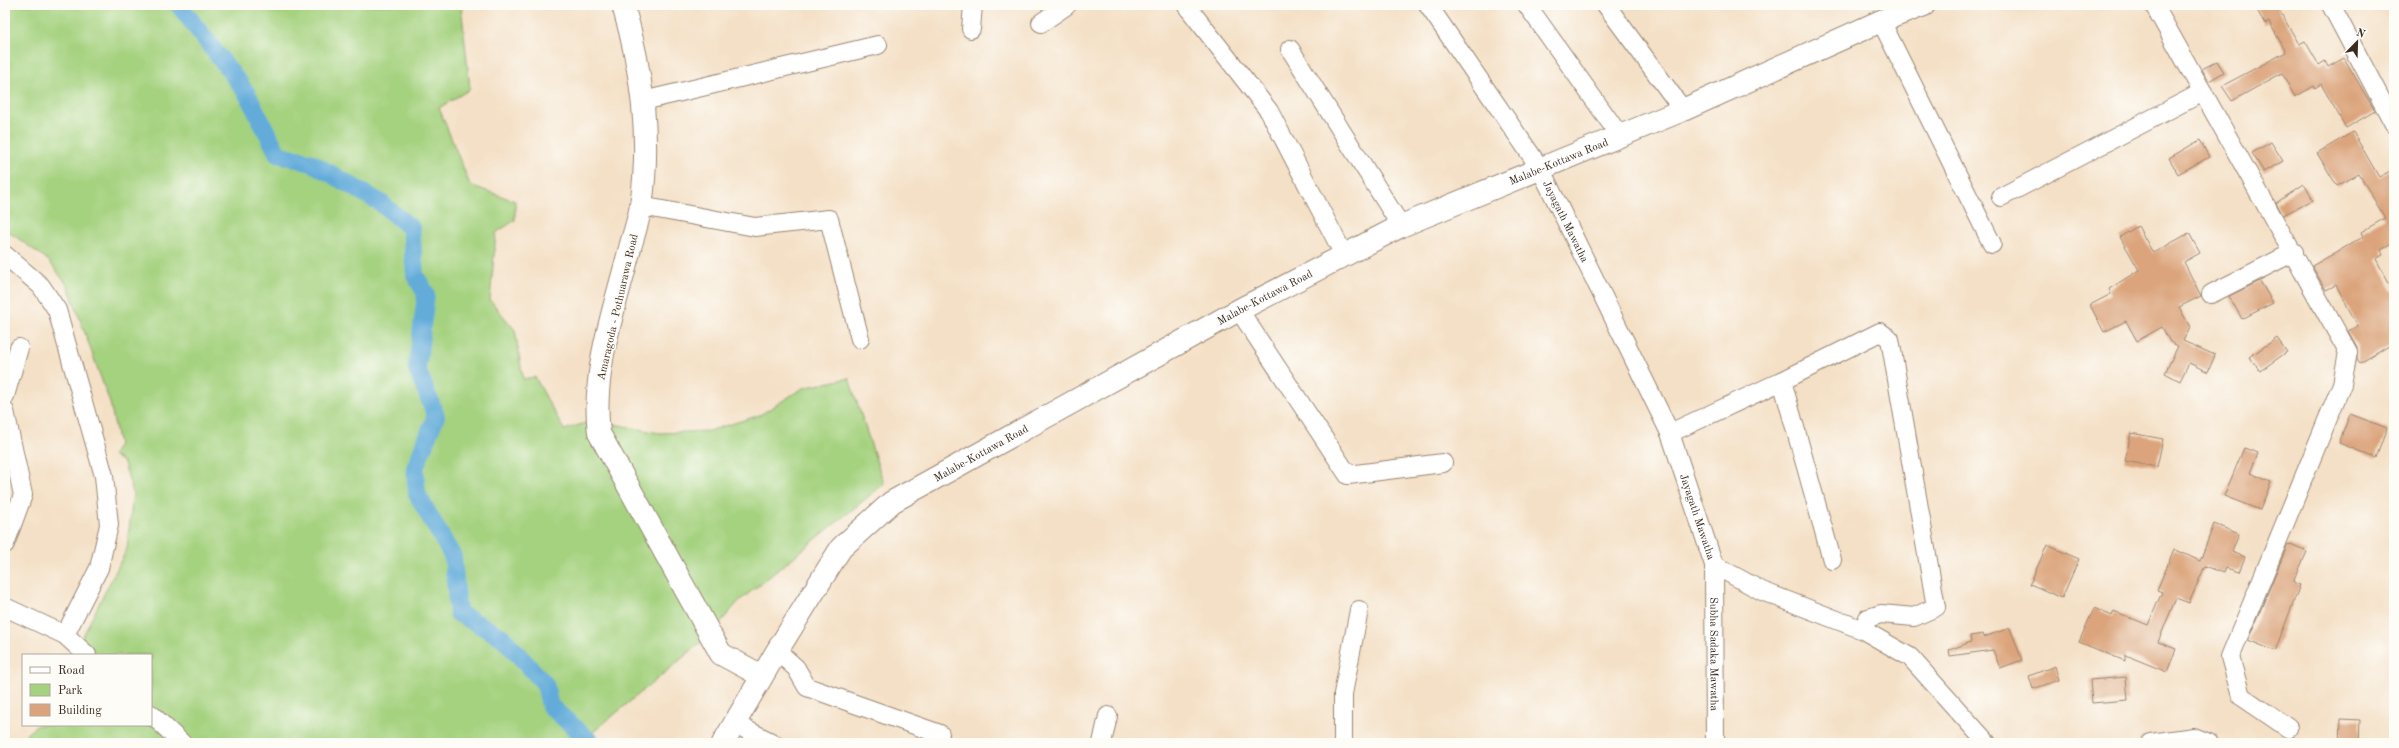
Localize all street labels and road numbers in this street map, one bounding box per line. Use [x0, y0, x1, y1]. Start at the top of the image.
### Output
street label: Malabe-Kottawa Road [1508, 137, 1610, 188]
street label: Jayagath Mawatha [1540, 179, 1590, 265]
street label: Amaragoda - Pothuarawa Road [596, 233, 641, 382]
street label: Malabe-Kottawa Road [1216, 269, 1315, 328]
street label: Malabe-Kottawa Road [932, 424, 1031, 485]
street label: Jayagath Mawatha [1677, 473, 1716, 562]
street label: Subha Sadaka Mawatha [1707, 597, 1719, 711]

